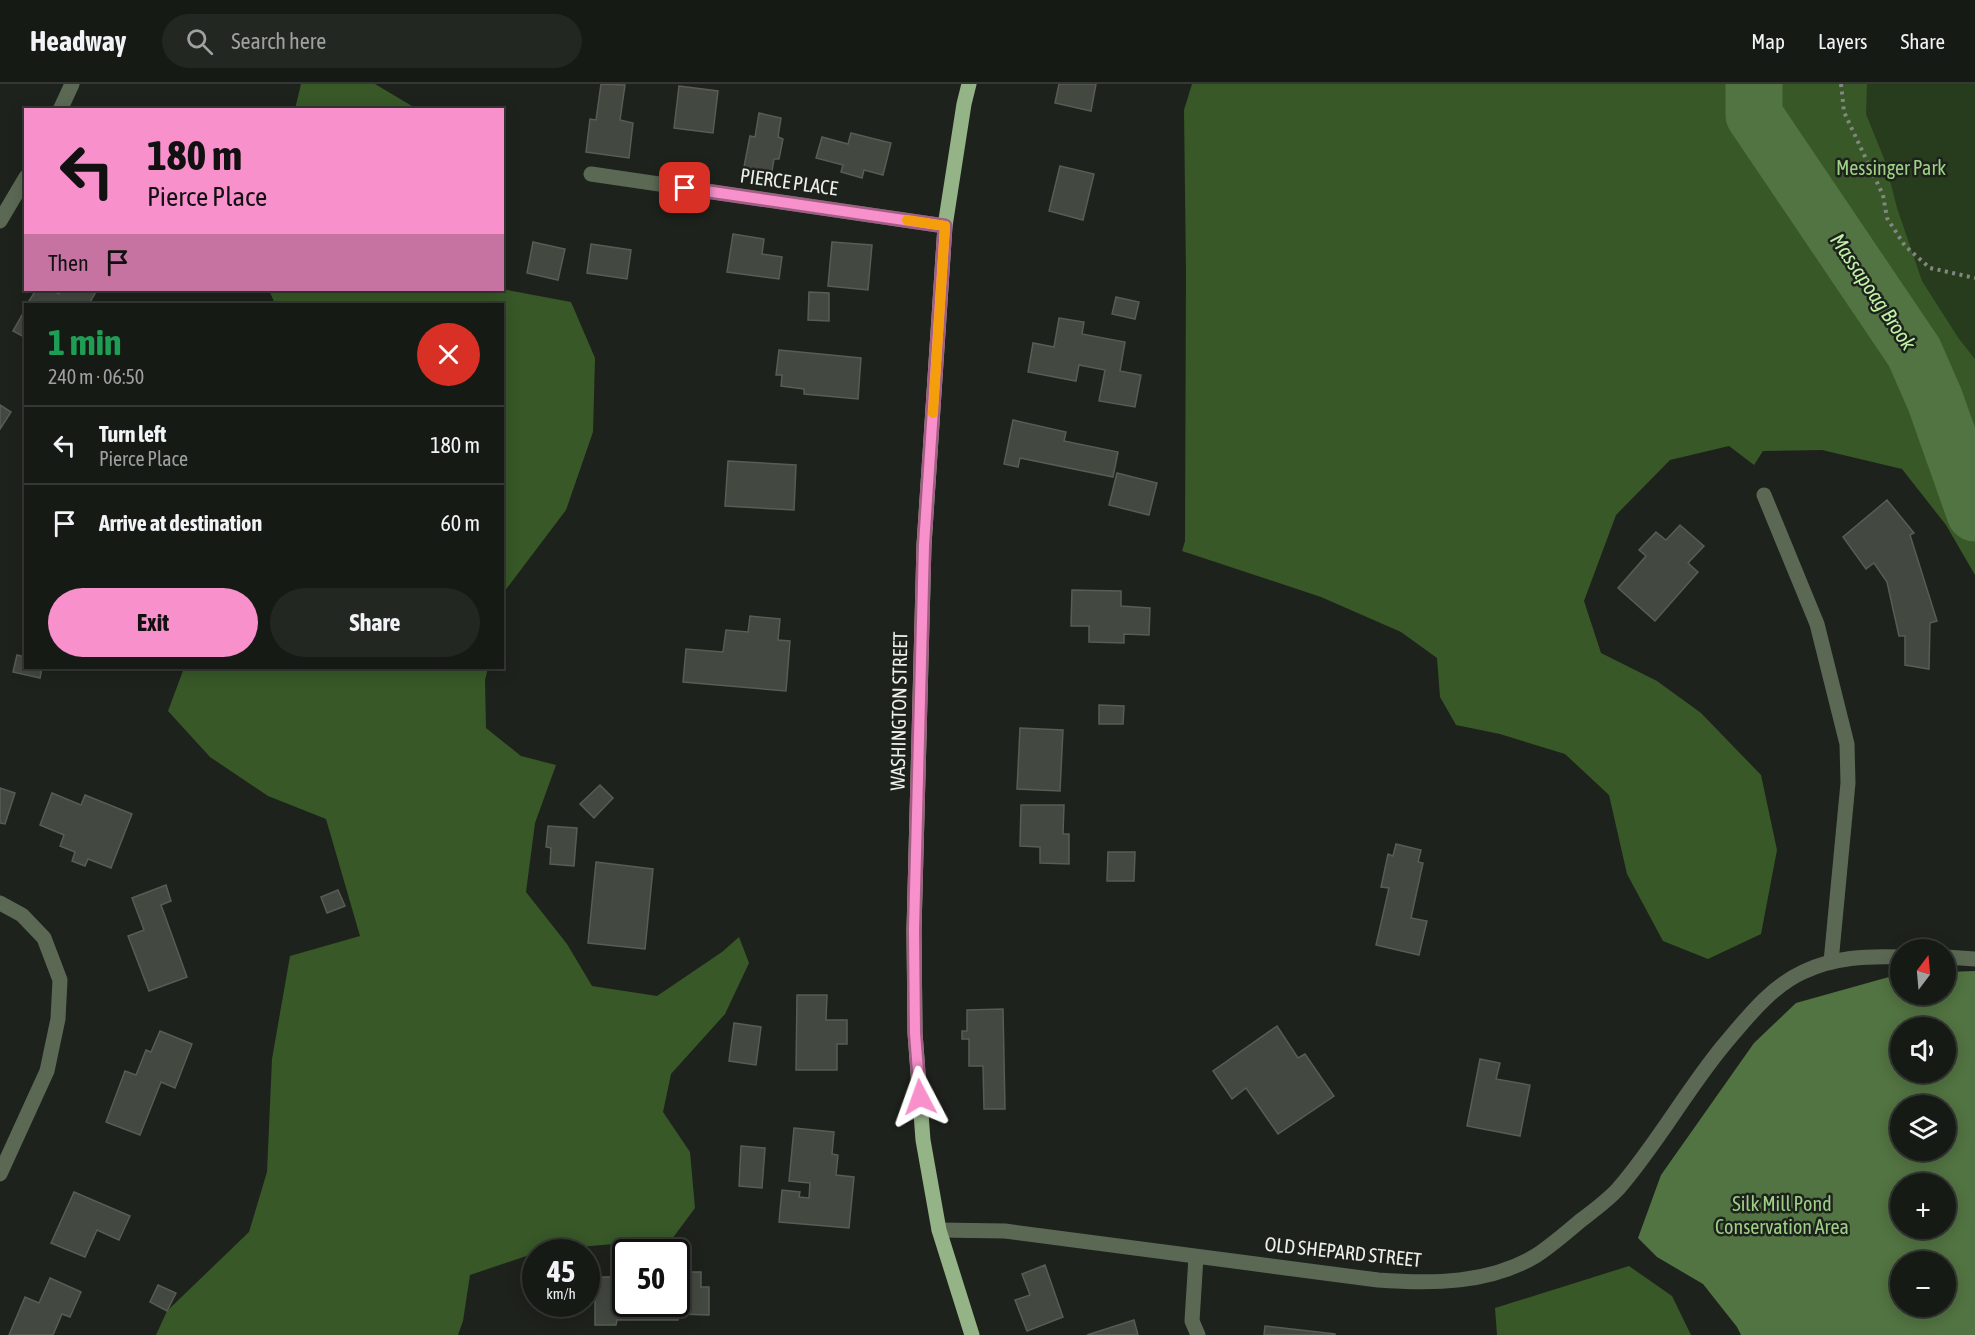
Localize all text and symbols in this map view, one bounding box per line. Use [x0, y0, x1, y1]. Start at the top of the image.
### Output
search box [162, 14, 582, 68]
text: Headway [30, 25, 126, 57]
icon: search [183, 25, 216, 58]
text: Search here [231, 28, 326, 54]
text: Map [1751, 29, 1785, 53]
text: Layers [1818, 29, 1868, 53]
text: Share [1901, 29, 1945, 53]
text: 180 m [147, 131, 242, 179]
icon: left [48, 132, 126, 210]
park label: Messinger Park [1836, 156, 1946, 179]
pin [659, 162, 710, 213]
street label: PIERCE PLACE [739, 163, 840, 200]
icon: arrive [668, 171, 701, 204]
text: Pierce Place [147, 181, 267, 212]
water label: Massapoag Brook [1826, 229, 1922, 355]
icon: arrive [101, 246, 134, 279]
text: Then [48, 250, 89, 276]
text: 1 min [48, 321, 122, 363]
button: close [417, 323, 480, 386]
text: 240 m · 06:50 [48, 365, 144, 388]
text: Turn left [99, 421, 166, 447]
icon: left [48, 429, 81, 462]
text: 180 m [430, 432, 480, 458]
text: Pierce Place [99, 447, 188, 470]
icon: arrive [48, 507, 81, 540]
text: Arrive at destination [99, 510, 262, 536]
text: 60 m [440, 510, 480, 536]
button: Exit [48, 588, 258, 657]
button: Share [270, 588, 480, 657]
street label: WASHINGTON STREET [886, 631, 911, 791]
north arrow [1890, 939, 1956, 1005]
map controls [1890, 939, 1956, 1317]
button: sound [1890, 1017, 1956, 1083]
position arrow [888, 1065, 952, 1129]
button: layers [1890, 1095, 1956, 1161]
button: + [1890, 1173, 1956, 1239]
park label: Silk Mill Pond Conservation Area [1715, 1192, 1849, 1238]
street label: OLD SHEPARD STREET [1263, 1232, 1423, 1271]
speed limit sign: 50 [612, 1239, 690, 1317]
button: − [1890, 1251, 1956, 1317]
text: 45 [547, 1254, 575, 1288]
text: km/h [546, 1285, 576, 1302]

